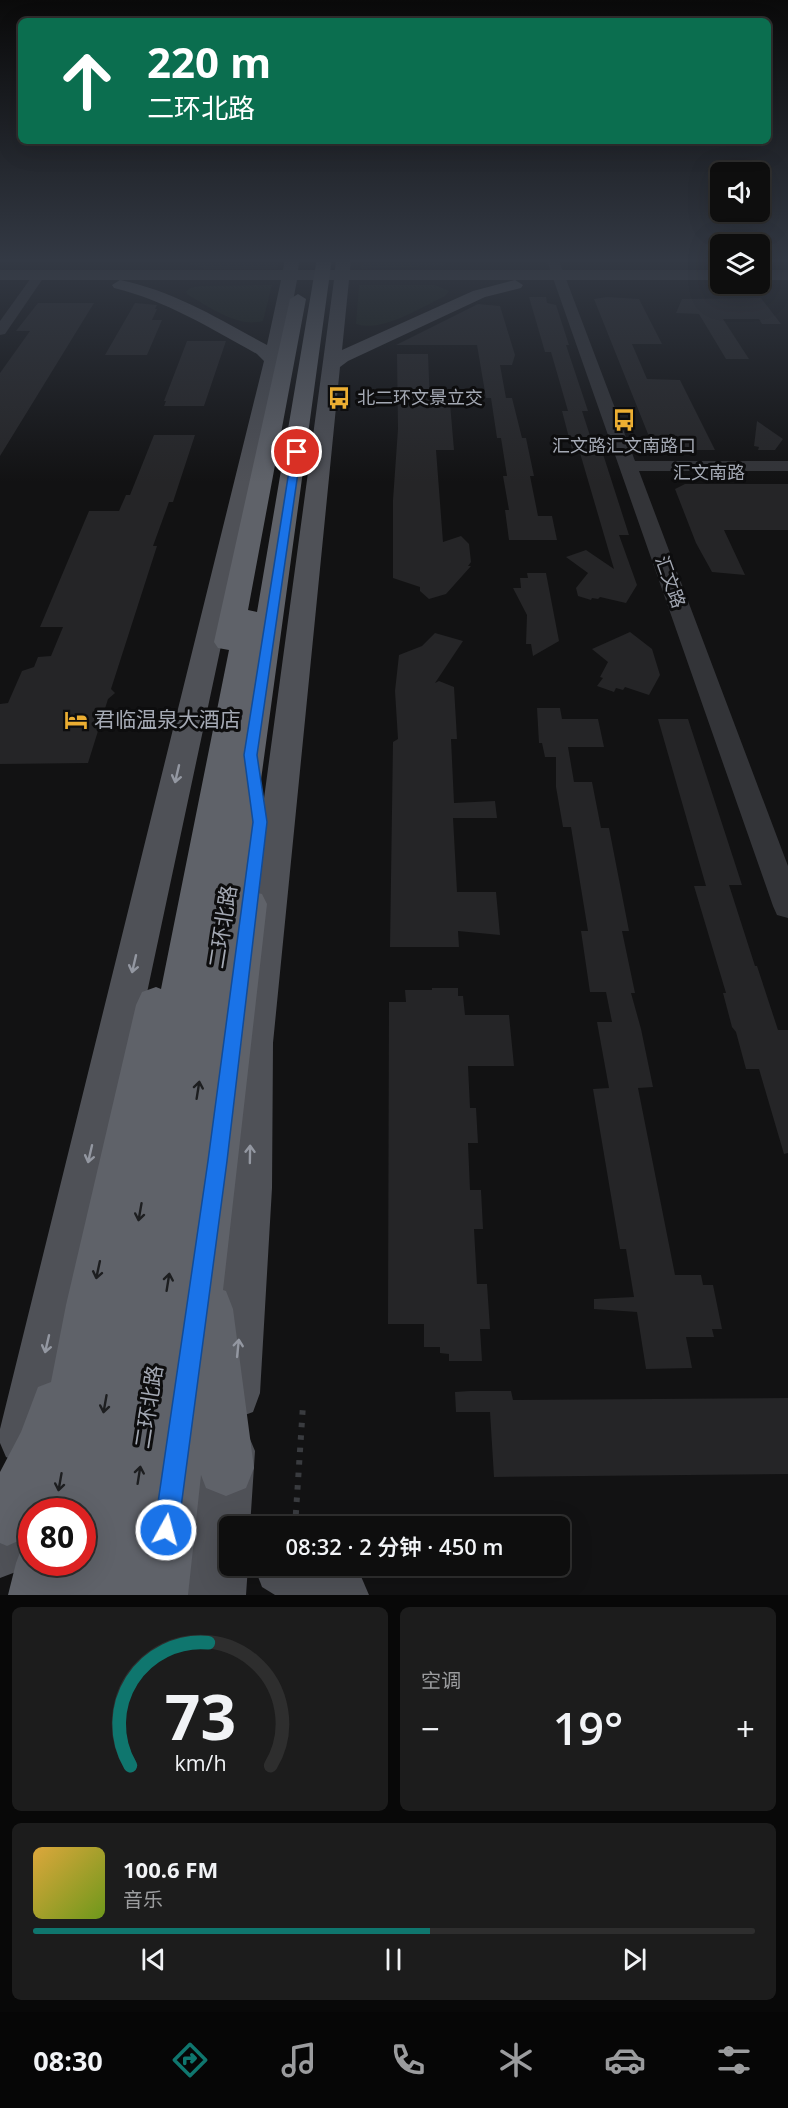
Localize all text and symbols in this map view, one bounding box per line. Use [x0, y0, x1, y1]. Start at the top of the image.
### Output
text: 220 m [147, 33, 271, 90]
icon: ahead [48, 42, 126, 120]
text: 二环北路 [147, 89, 255, 126]
map controls [710, 162, 770, 294]
button: sound [710, 162, 770, 222]
button: layers [710, 234, 770, 294]
bus stop icon: 北二环文景立交 [326, 385, 352, 411]
place label: 北二环文景立交 [357, 385, 483, 409]
bus stop icon: 汇文路汇文南路口 [611, 407, 637, 433]
pin [271, 426, 322, 477]
place label: 汇文路汇文南路口 [552, 433, 696, 457]
icon: arrive [280, 435, 313, 468]
street label: 汇文南路 [673, 460, 745, 484]
street label: 汇文路 [650, 552, 691, 611]
place label: 君临温泉大酒店 [94, 705, 241, 733]
hotel icon: 君临温泉大酒店 [63, 707, 89, 733]
one-way arrow [171, 764, 182, 783]
street label: 二环北路 [202, 883, 242, 971]
one-way arrow [127, 955, 139, 974]
one-way arrow [193, 1080, 204, 1100]
one-way arrow [84, 1144, 95, 1164]
one-way arrow [244, 1144, 256, 1164]
one-way arrow [134, 1202, 145, 1221]
one-way arrow [92, 1259, 103, 1279]
one-way arrow [163, 1273, 174, 1293]
one-way arrow [40, 1335, 52, 1354]
one-way arrow [233, 1339, 244, 1359]
street label: 二环北路 [128, 1363, 168, 1451]
one-way arrow [99, 1393, 110, 1413]
one-way arrow [133, 1466, 144, 1485]
one-way arrow [54, 1472, 65, 1492]
speed limit sign: 80 [18, 1498, 96, 1576]
position arrow [134, 1498, 198, 1562]
text: 08:32 · 2 分钟 · 450 m [286, 1531, 504, 1561]
text: 空调 [421, 1667, 461, 1694]
text: 73 [164, 1673, 236, 1758]
text: 19° [553, 1697, 623, 1758]
text: − [421, 1706, 440, 1751]
text: + [736, 1706, 755, 1751]
text: km/h [174, 1748, 226, 1777]
text: 100.6 FM [123, 1854, 218, 1884]
text: 音乐 [123, 1886, 163, 1913]
icon: previous [137, 1943, 170, 1976]
icon: pause [377, 1943, 410, 1976]
icon: next [618, 1943, 651, 1976]
icon: directions [169, 2039, 211, 2081]
icon: music [278, 2039, 320, 2081]
icon: phone [387, 2039, 429, 2081]
icon: climate [495, 2039, 537, 2081]
icon: car [604, 2039, 646, 2081]
icon: filters [713, 2039, 755, 2081]
text: 08:30 [33, 2042, 103, 2079]

